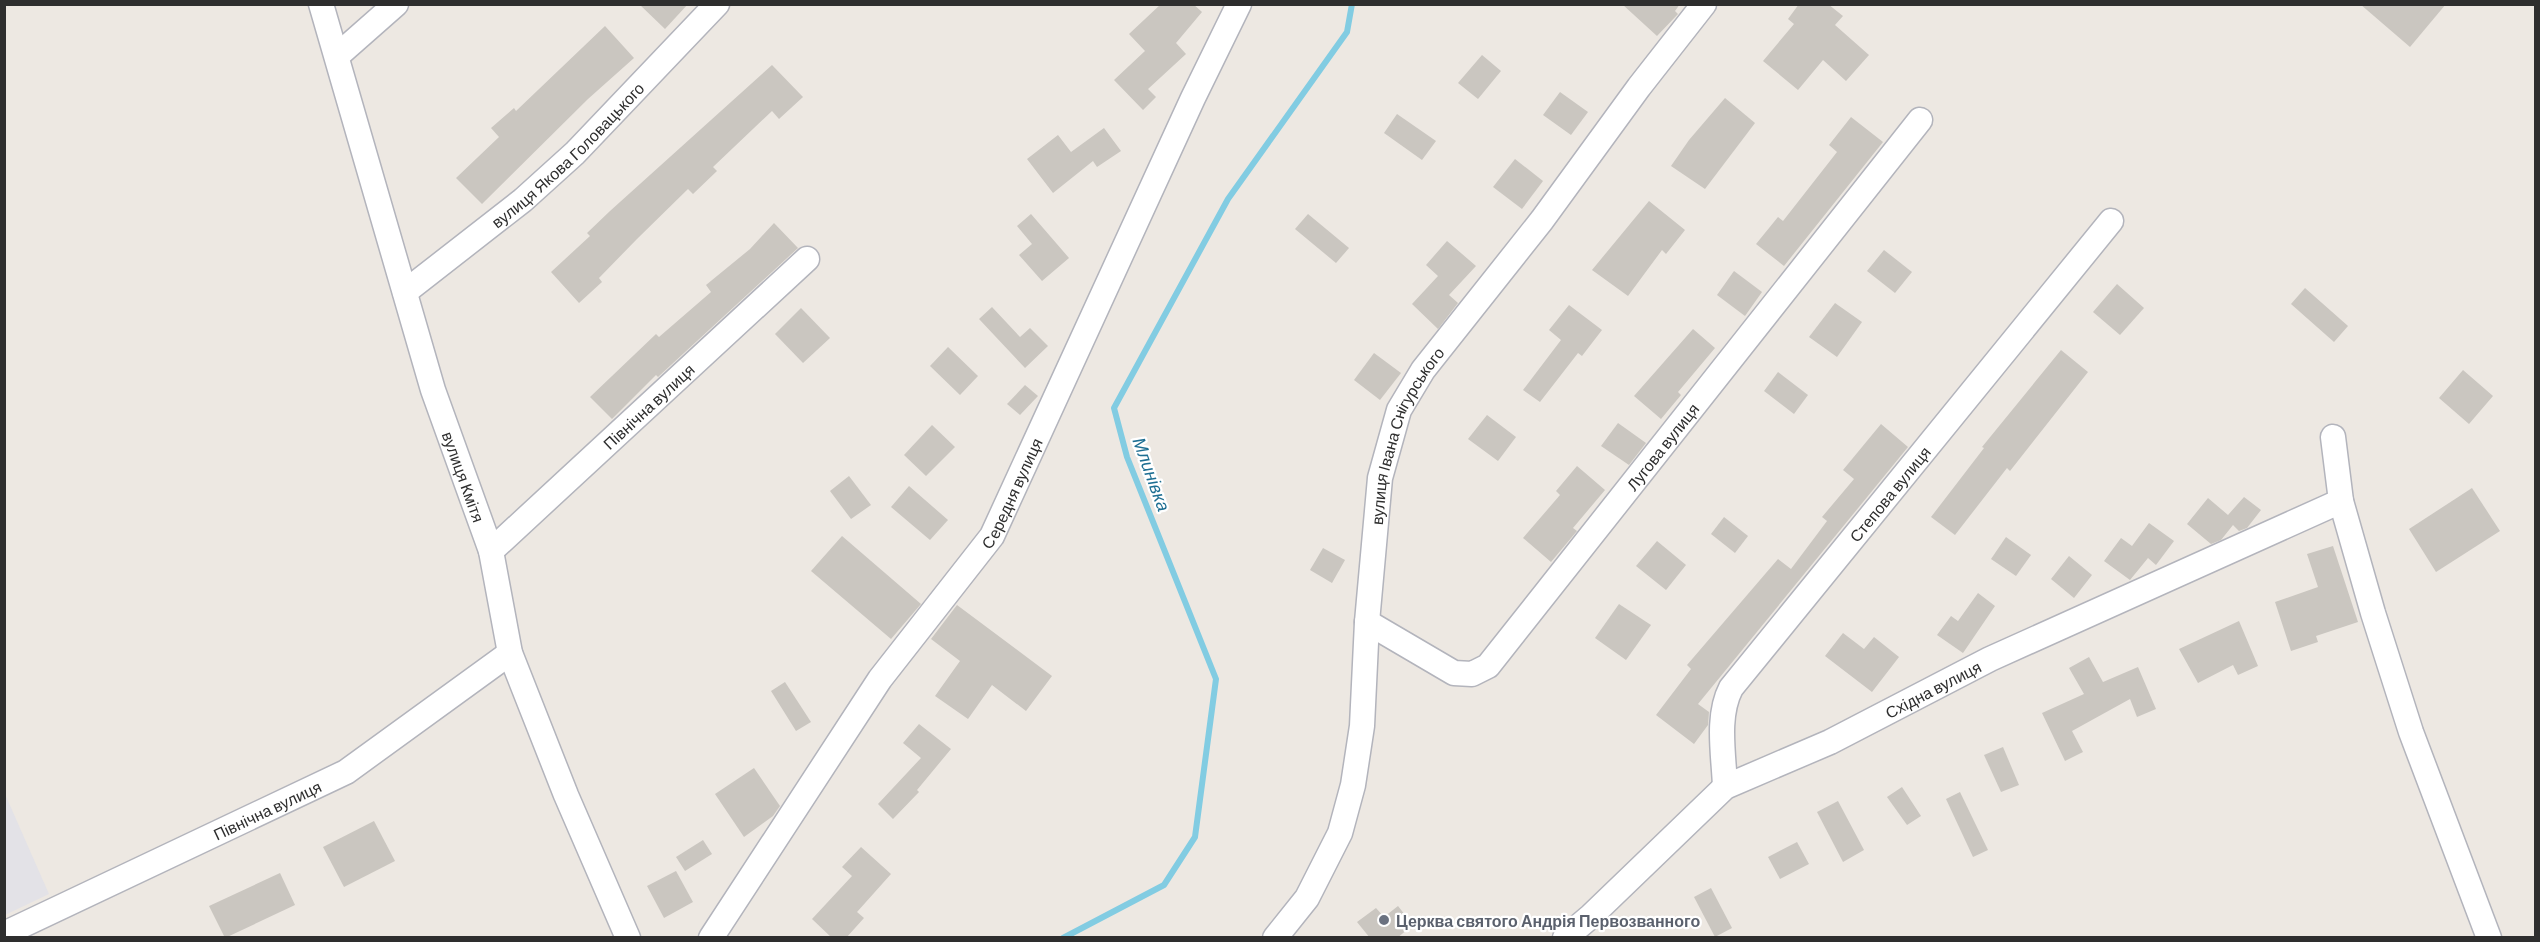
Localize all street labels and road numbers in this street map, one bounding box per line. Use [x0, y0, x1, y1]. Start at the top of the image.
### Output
street label: вулиця Якова Головацького [487, 78, 647, 231]
street label: вулиця Івана Снігурського [1366, 343, 1447, 525]
street label: Північна вулиця [599, 359, 698, 453]
street label: Лугова вулиця [1622, 399, 1702, 493]
street label: вулиця Кмітя [439, 429, 489, 525]
street label: Середня вулиця [977, 435, 1045, 552]
street label: Степова вулиця [1845, 442, 1934, 545]
street label: Східна вулиця [1882, 656, 1984, 721]
street label: Північна вулиця [210, 776, 324, 843]

